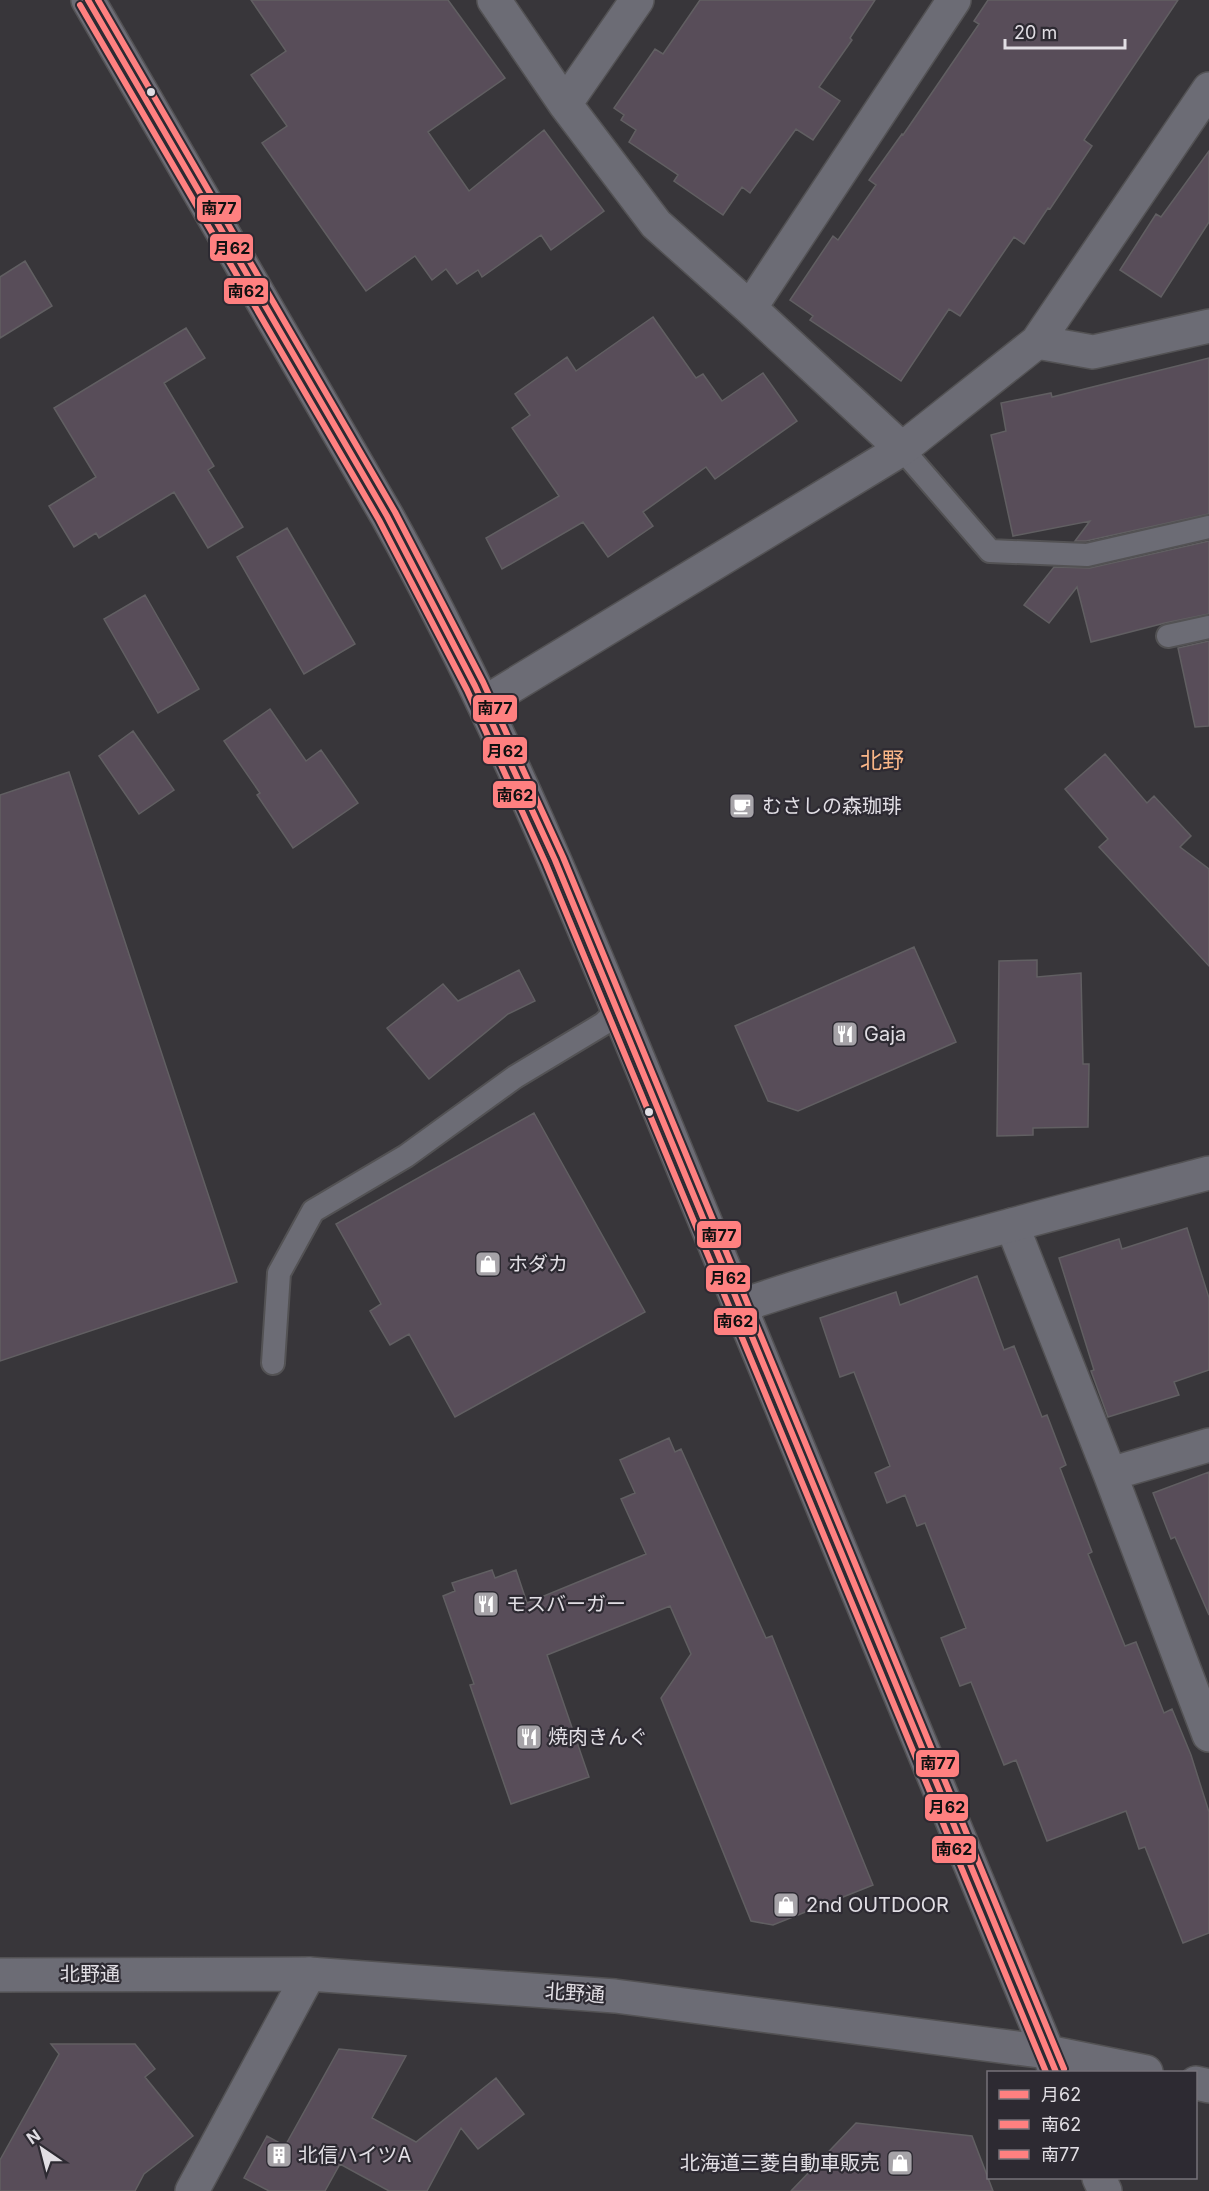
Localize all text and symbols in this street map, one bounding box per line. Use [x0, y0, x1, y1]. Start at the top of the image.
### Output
scale bar [1005, 12, 1125, 50]
text: 20 m [1014, 22, 1057, 43]
unlabelled marker [145, 86, 157, 98]
line badge: 南77 [196, 194, 242, 223]
text: 南77 [202, 198, 236, 218]
line badge: 月62 [209, 233, 254, 262]
text: 月62 [214, 238, 250, 258]
line badge: 南62 [223, 277, 269, 305]
text: 南62 [228, 281, 264, 301]
line badge: 南77 [472, 694, 518, 723]
text: 南77 [478, 698, 512, 718]
line badge: 月62 [482, 736, 528, 765]
text: 月62 [487, 741, 523, 761]
district label: 北野 [860, 747, 904, 773]
line badge: 南62 [492, 780, 537, 809]
text: 南62 [497, 785, 533, 805]
cafe icon: むさしの森珈琲 [727, 791, 757, 821]
place label: むさしの森珈琲 [762, 794, 902, 818]
restaurant icon: Gaja [830, 1019, 860, 1049]
place label: Gaja [864, 1022, 906, 1046]
unlabelled marker [643, 1106, 655, 1118]
line badge: 南77 [696, 1220, 742, 1249]
text: 南77 [702, 1225, 736, 1245]
shop icon: ホダカ [473, 1249, 503, 1279]
place label: ホダカ [508, 1252, 568, 1276]
line badge: 月62 [705, 1264, 751, 1293]
text: 月62 [710, 1268, 746, 1288]
line badge: 南62 [713, 1307, 758, 1336]
text: 南62 [717, 1311, 753, 1331]
restaurant icon: モスバーガー [471, 1589, 501, 1619]
place label: モスバーガー [506, 1592, 626, 1616]
restaurant icon: 焼肉きんぐ [514, 1722, 544, 1752]
place label: 焼肉きんぐ [548, 1725, 648, 1749]
line badge: 南77 [915, 1749, 960, 1778]
text: 南77 [921, 1753, 955, 1773]
line badge: 月62 [924, 1793, 969, 1822]
text: 月62 [929, 1797, 965, 1817]
line badge: 南62 [931, 1835, 977, 1864]
text: 南62 [936, 1839, 972, 1859]
shop icon: 2nd OUTDOOR [771, 1890, 801, 1920]
place label: 2nd OUTDOOR [806, 1893, 949, 1917]
street label: 北野通 [60, 1962, 120, 1986]
street label: 北野通 [544, 1979, 606, 2007]
legend [987, 2071, 1197, 2179]
text: 月62 [1041, 2084, 1081, 2105]
text: 南62 [1041, 2114, 1081, 2135]
north arrow [12, 2119, 72, 2179]
text: N [23, 2125, 44, 2148]
building icon: 北信ハイツA [264, 2140, 294, 2170]
place label: 北信ハイツA [298, 2143, 412, 2167]
text: 南77 [1041, 2144, 1080, 2165]
shop icon: 北海道三菱自動車販売 [885, 2148, 915, 2178]
place label: 北海道三菱自動車販売 [680, 2151, 880, 2175]

